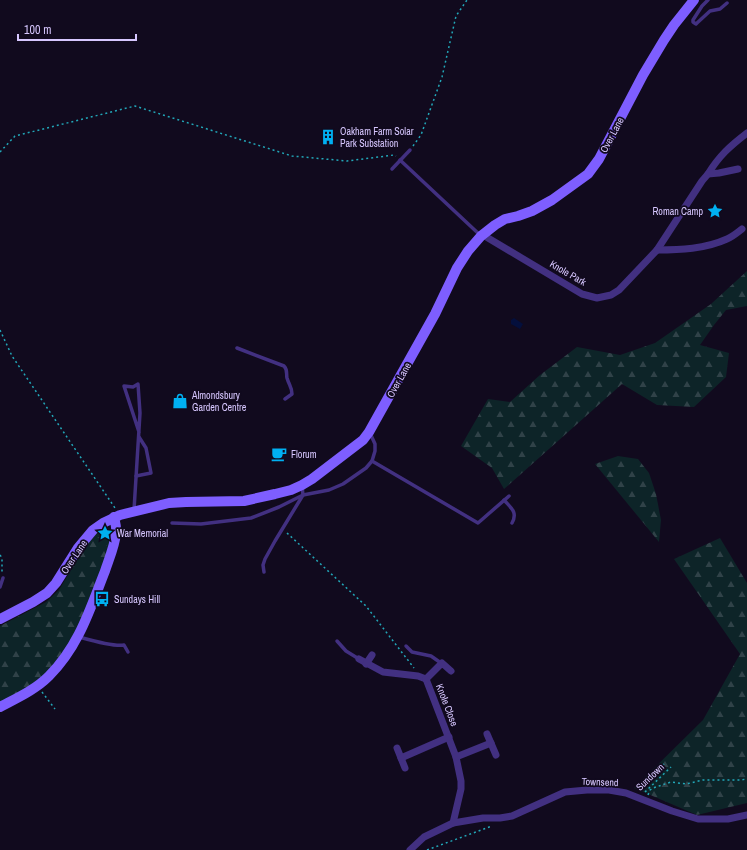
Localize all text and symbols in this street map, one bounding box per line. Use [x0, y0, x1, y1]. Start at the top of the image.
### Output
scale bar [18, 16, 136, 42]
text: 100 m [24, 22, 51, 38]
street label: Over Lane [597, 115, 627, 155]
place label: Oakham Farm Solar Park Substation [340, 125, 414, 150]
building icon: Oakham Farm Solar Park Substation [319, 128, 337, 146]
place icon: Roman Camp [706, 202, 724, 220]
place label: Roman Camp [652, 205, 703, 218]
street label: Knole Park [547, 257, 589, 289]
street label: Over Lane [384, 360, 414, 400]
place label: Almondsbury Garden Centre [191, 389, 247, 414]
shop icon: Almondsbury Garden Centre [171, 392, 189, 410]
cafe icon: Florum [270, 445, 288, 463]
place label: Florum [291, 448, 317, 461]
place icon: War Memorial [96, 524, 114, 542]
place label: War Memorial [117, 527, 168, 540]
street label: Over Lane [58, 537, 90, 577]
bus stop icon: Sundays Hill [93, 590, 111, 608]
place label: Sundays Hill [114, 593, 160, 606]
street label: Knole Close [433, 682, 461, 728]
street label: Sundown [633, 761, 667, 793]
street label: Townsend [581, 775, 619, 789]

